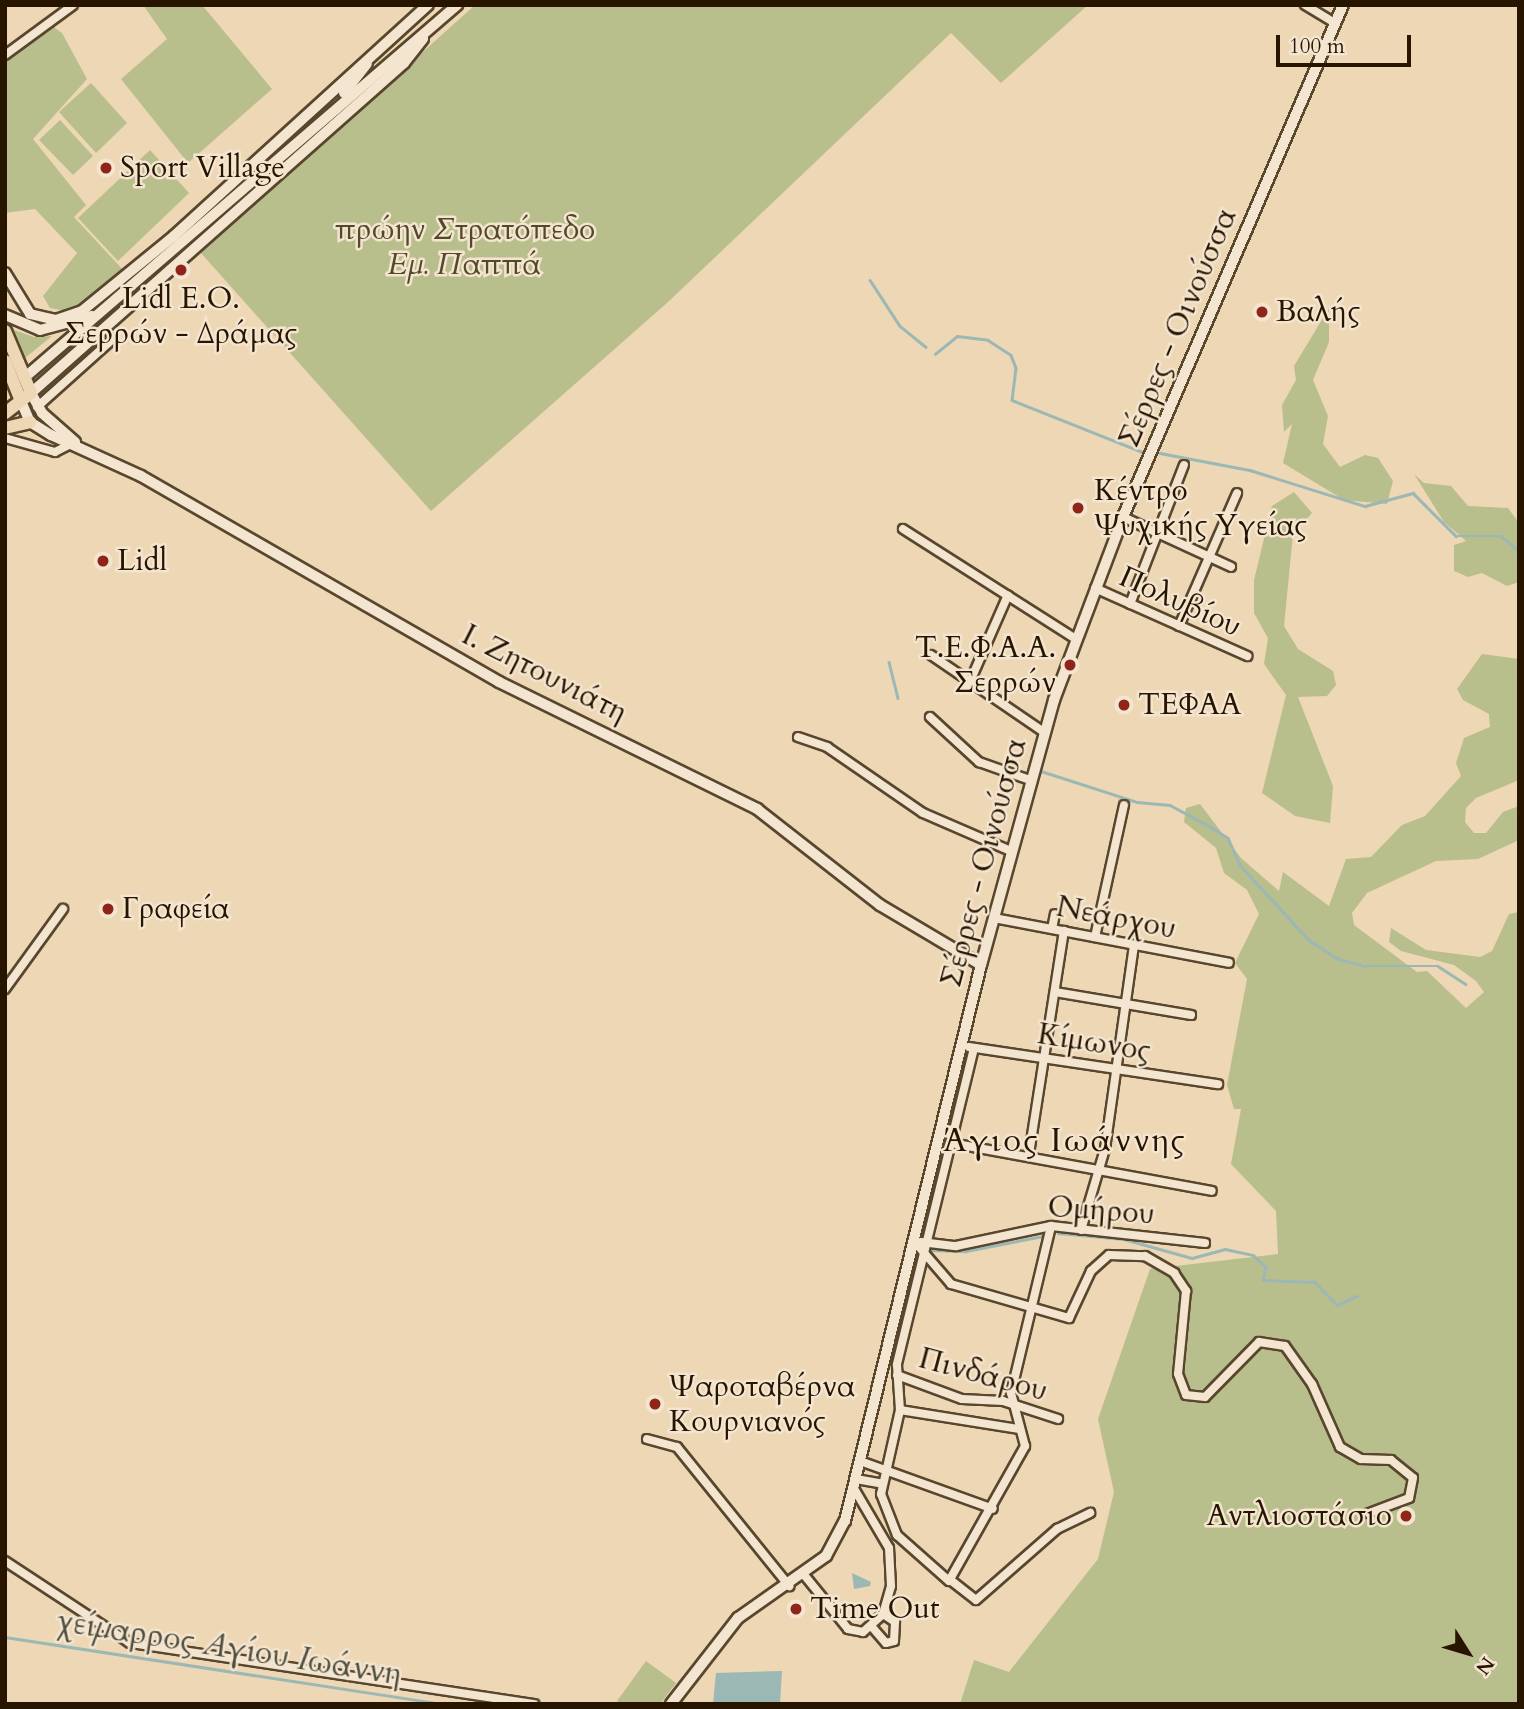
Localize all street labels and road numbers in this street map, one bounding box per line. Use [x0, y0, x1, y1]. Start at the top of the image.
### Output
street label: Σέρρες - Οινούσσα [1111, 203, 1245, 453]
street label: Πολυβίου [1113, 559, 1247, 645]
street label: Ι. Ζητουνιάτη [456, 617, 632, 731]
street label: Σέρρες - Οινούσσα [934, 735, 1034, 991]
street label: Νεάρχου [1053, 889, 1179, 947]
street label: Κίμωνος [1035, 1016, 1153, 1070]
street label: Ομήρου [1046, 1189, 1156, 1233]
street label: Πινδάρου [915, 1341, 1051, 1409]

